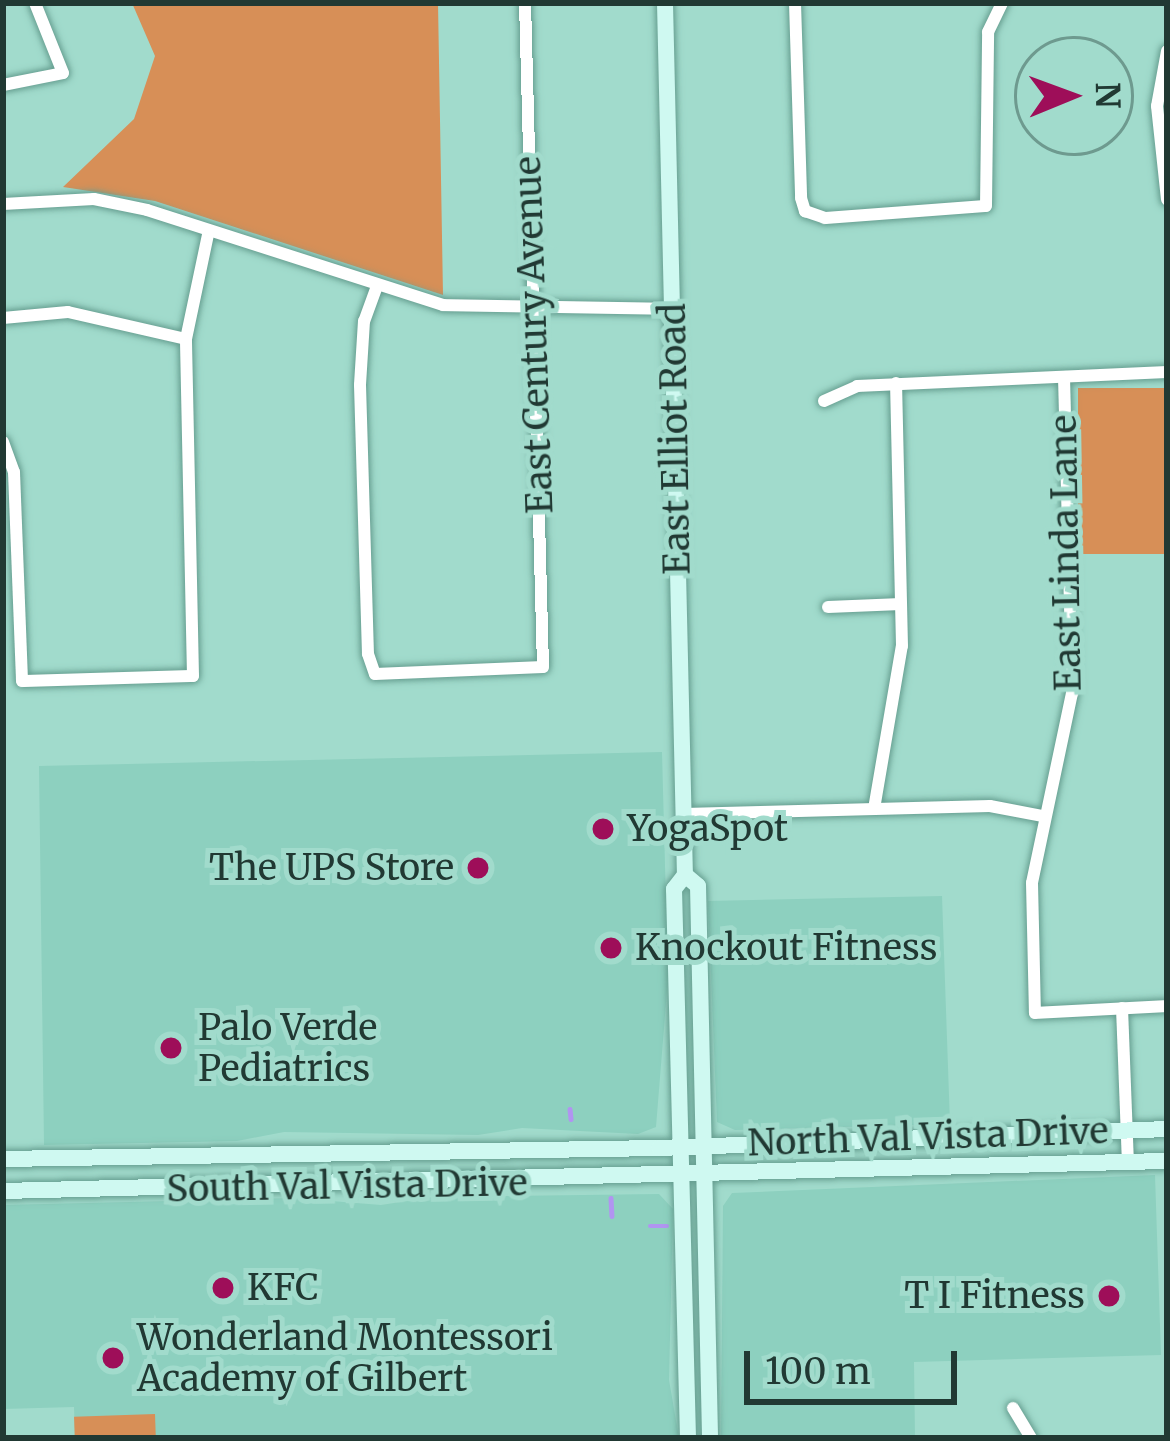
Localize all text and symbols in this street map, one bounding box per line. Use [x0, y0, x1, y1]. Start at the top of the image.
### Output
north arrow [1014, 36, 1134, 156]
text: N [1087, 82, 1128, 109]
street label: East Century Avenue [506, 155, 562, 515]
street label: East Elliot Road [651, 303, 699, 575]
street label: East Linda Lane [1042, 414, 1090, 692]
place label: YogaSpot [627, 807, 788, 851]
marker: YogaSpot [590, 816, 616, 842]
place label: The UPS Store [209, 846, 454, 890]
marker: The UPS Store [465, 855, 491, 881]
place label: Knockout Fitness [635, 926, 937, 970]
marker: Knockout Fitness [598, 935, 624, 961]
place label: Palo Verde Pediatrics [198, 1005, 377, 1090]
marker: Palo Verde Pediatrics [155, 1032, 187, 1064]
street label: North Val Vista Drive [747, 1109, 1109, 1165]
street label: South Val Vista Drive [166, 1161, 528, 1211]
place label: KFC [247, 1266, 318, 1310]
place label: T I Fitness [904, 1274, 1085, 1318]
marker: KFC [210, 1275, 236, 1301]
marker: T I Fitness [1096, 1283, 1122, 1309]
place label: Wonderland Montessori Academy of Gilbert [137, 1315, 553, 1400]
scale bar [750, 1327, 963, 1401]
marker: Wonderland Montessori Academy of Gilbert [100, 1345, 126, 1371]
text: 100 m [765, 1349, 871, 1394]

